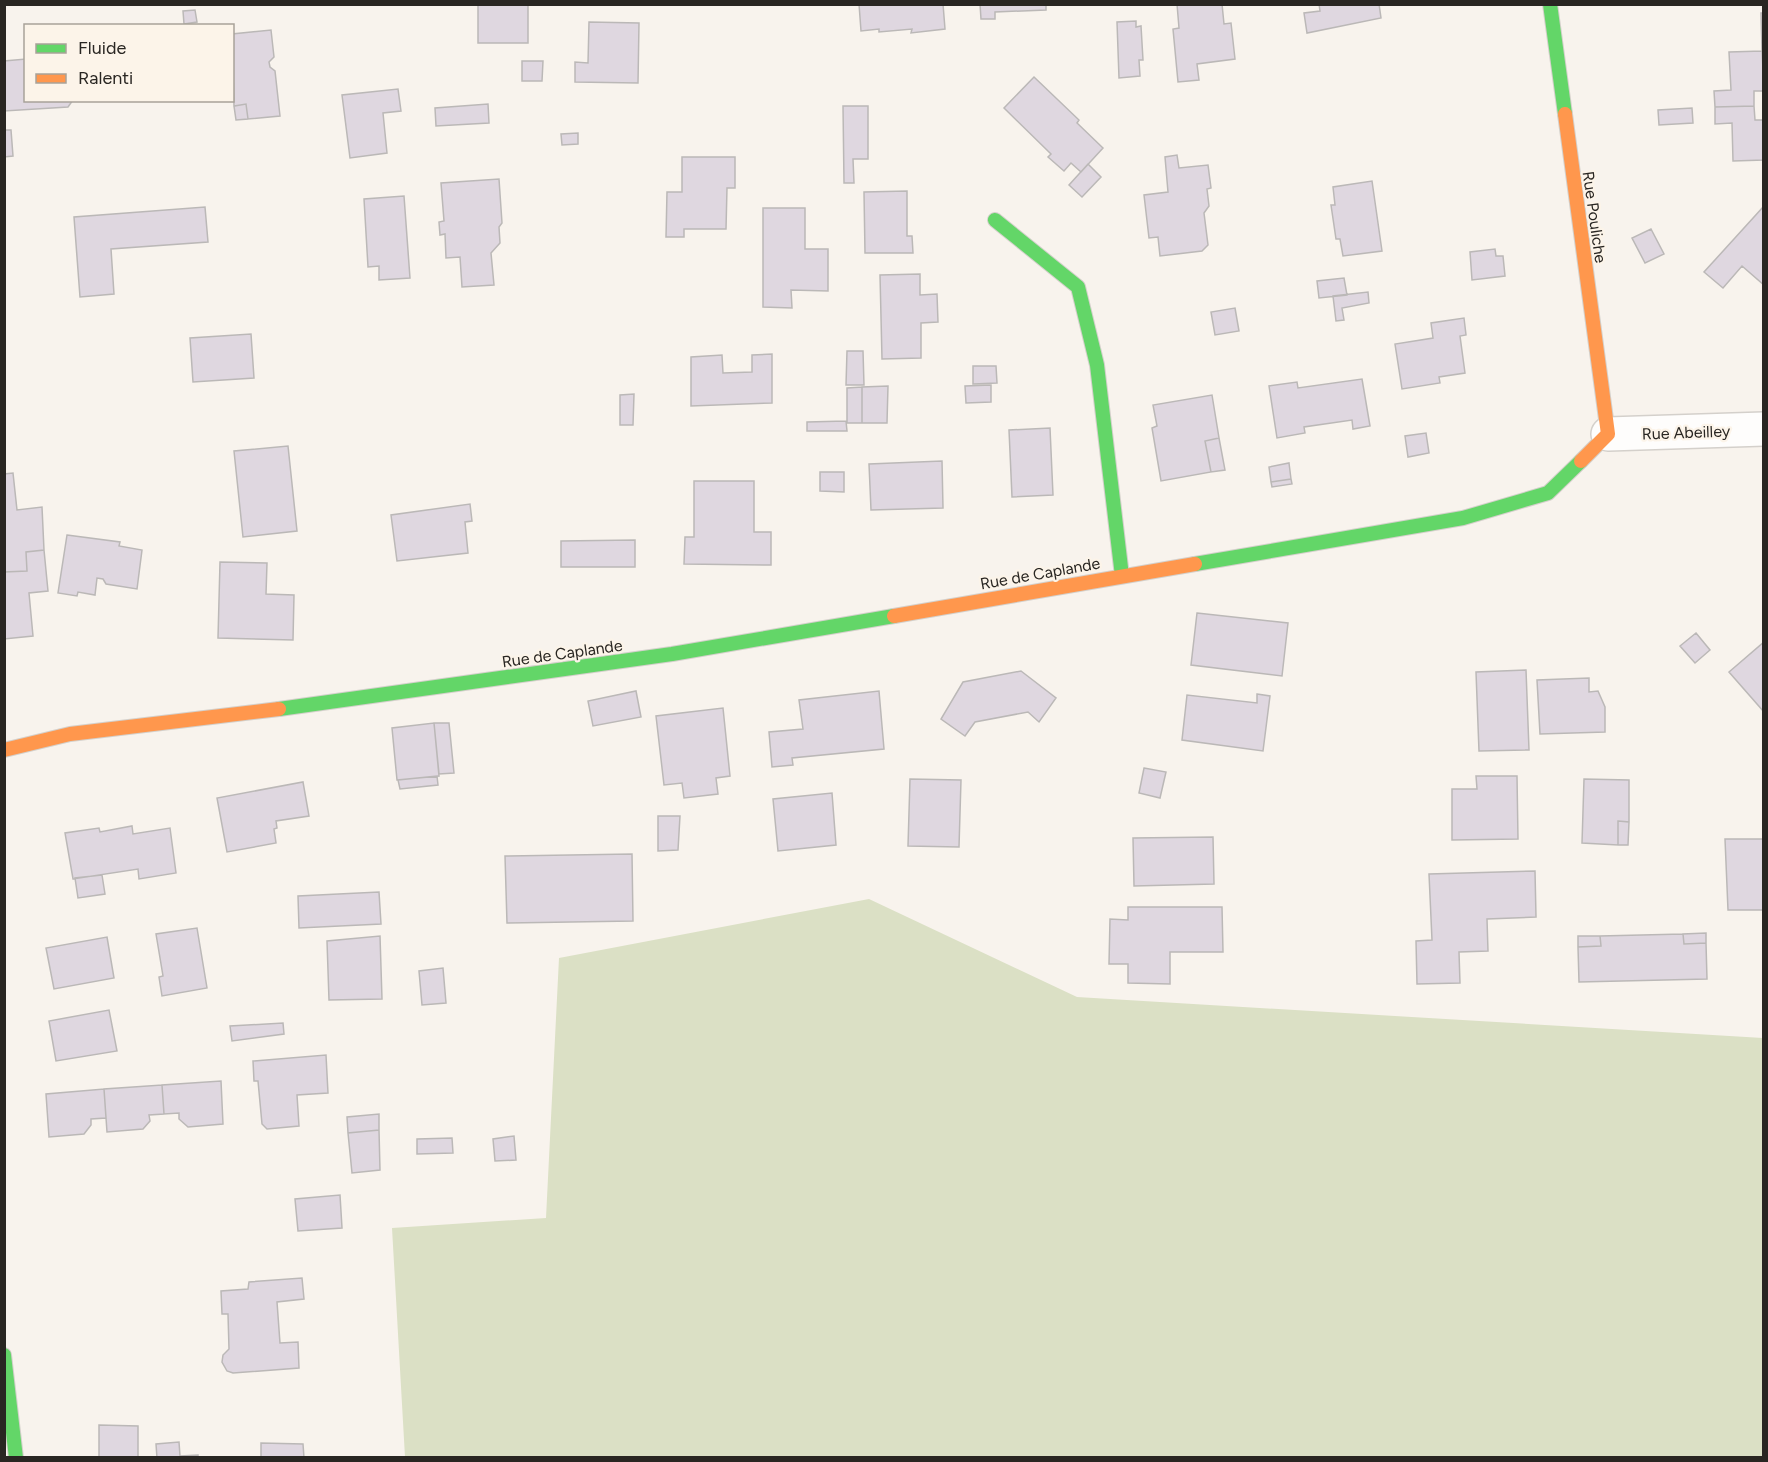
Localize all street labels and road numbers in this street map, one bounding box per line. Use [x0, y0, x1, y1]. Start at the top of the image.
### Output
street label: Rue Pouliche [1579, 170, 1610, 264]
street label: Rue Abeilley [1642, 421, 1731, 444]
street label: Rue de Caplande [979, 554, 1102, 593]
street label: Rue de Caplande [501, 636, 624, 671]

